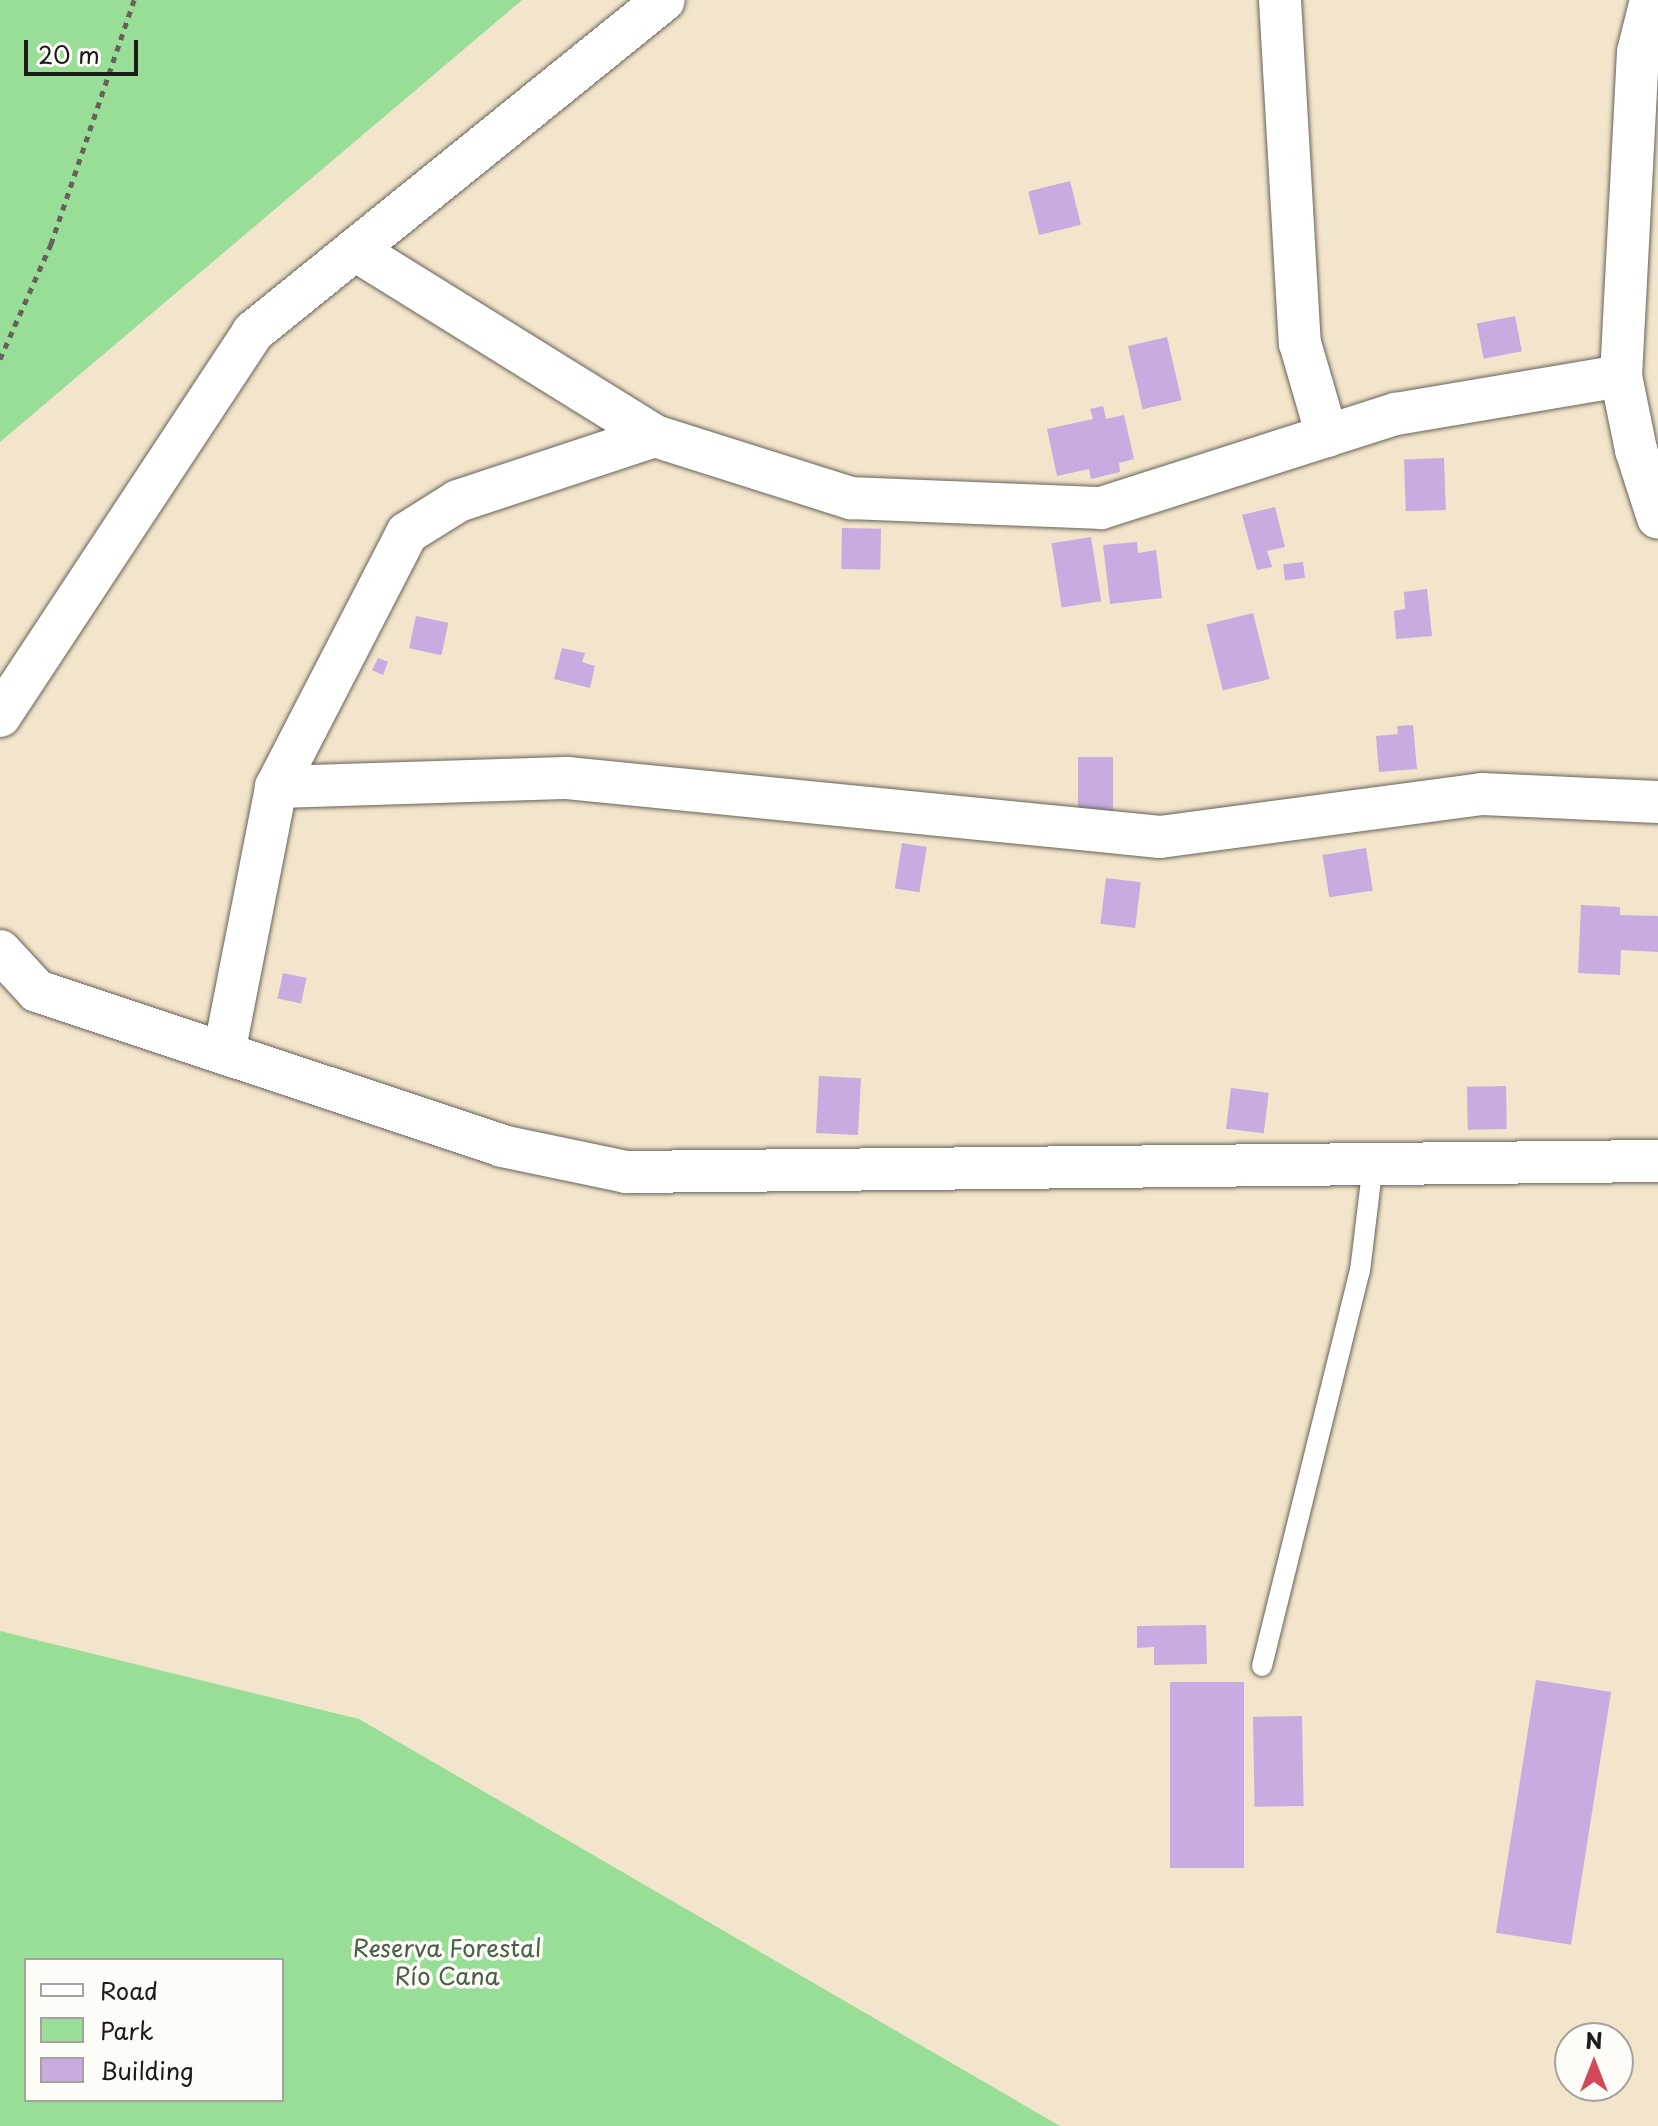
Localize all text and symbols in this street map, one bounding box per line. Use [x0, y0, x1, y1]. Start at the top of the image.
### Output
scale bar [28, 24, 142, 74]
text: 20 m [38, 36, 100, 72]
park label: Reserva Forestal Río Cana [352, 1934, 542, 1990]
legend [24, 1958, 284, 2102]
text: Road [100, 1972, 158, 2008]
text: Park [100, 2012, 154, 2048]
north arrow [1554, 2022, 1634, 2102]
text: N [1585, 2023, 1603, 2056]
text: Building [100, 2052, 194, 2088]

